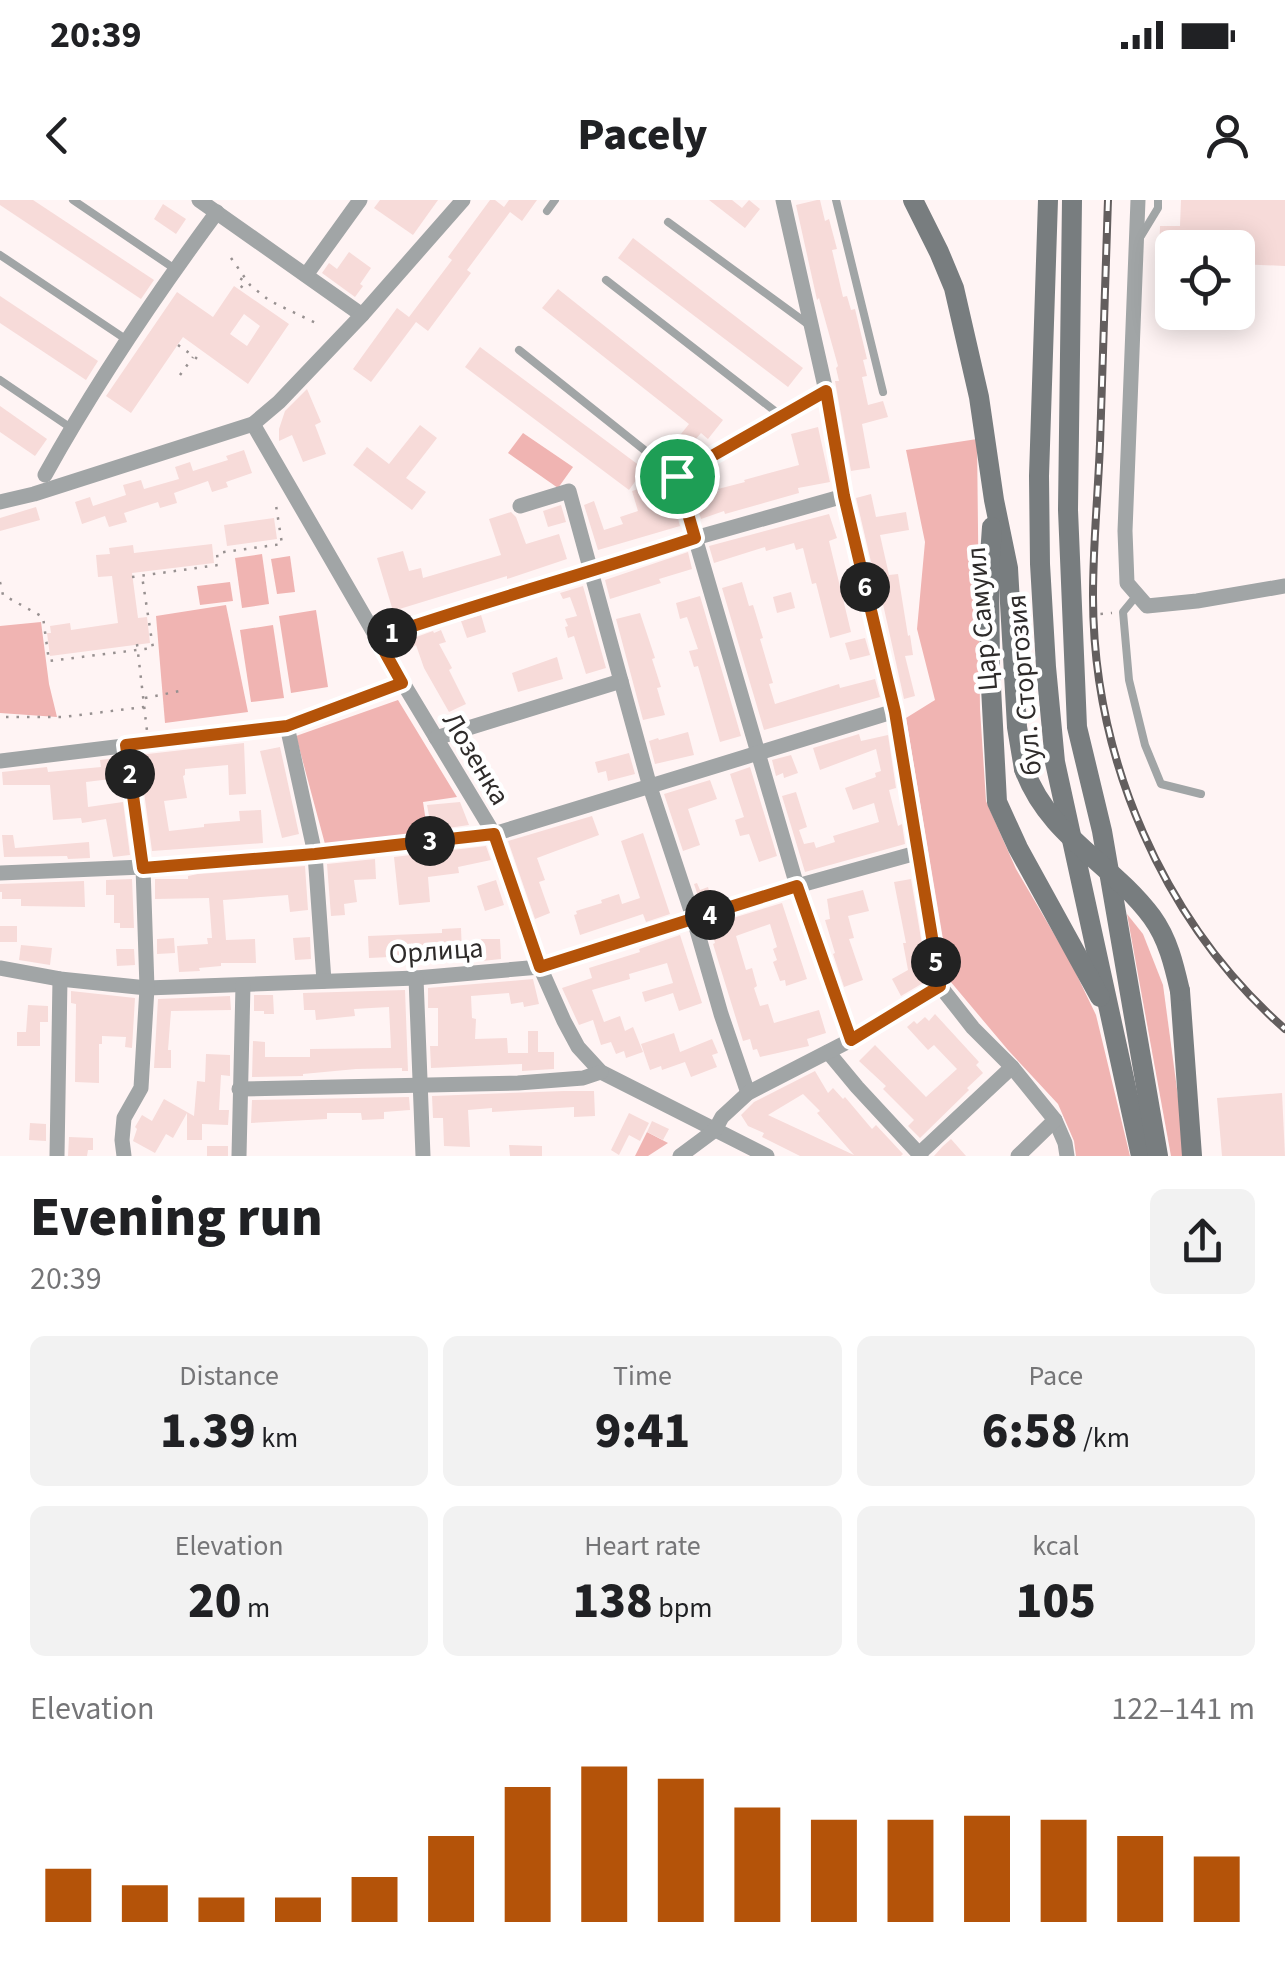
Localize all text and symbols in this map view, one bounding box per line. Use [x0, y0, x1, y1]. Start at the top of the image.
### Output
text: 20:39 [50, 8, 142, 62]
text: Pacely [577, 103, 708, 167]
icon: back [30, 108, 85, 163]
icon: person [1200, 108, 1255, 163]
map controls [1155, 230, 1255, 330]
button: locate [1155, 230, 1255, 330]
pin [635, 434, 720, 519]
icon: arrive [650, 449, 705, 504]
street label: Цар Самуил [956, 545, 1008, 693]
pin: 6 [840, 562, 890, 612]
text: 6 [858, 567, 872, 607]
street label: бул. Сторгозия [996, 593, 1052, 777]
pin: 1 [367, 608, 417, 658]
text: 1 [385, 613, 399, 653]
street label: Лозенка [433, 704, 520, 813]
pin: 2 [105, 749, 155, 799]
text: 2 [123, 754, 137, 794]
pin: 3 [405, 816, 455, 866]
text: 3 [423, 821, 437, 861]
pin: 4 [685, 890, 735, 940]
text: 4 [703, 895, 717, 935]
street label: Орлица [387, 928, 485, 974]
pin: 5 [911, 937, 961, 987]
text: 5 [929, 942, 943, 982]
text: Evening run [30, 1179, 323, 1257]
button: share [1150, 1189, 1255, 1294]
text: 20:39 [30, 1256, 102, 1302]
text: Distance [179, 1356, 279, 1396]
text: Time [613, 1356, 672, 1396]
text: Pace [1028, 1356, 1083, 1396]
text: 1.39 [160, 1396, 256, 1467]
text: 9:41 [595, 1396, 690, 1467]
text: 6:58 [982, 1396, 1077, 1467]
text: km [256, 1418, 298, 1458]
text: /km [1077, 1418, 1130, 1458]
text: Elevation [175, 1526, 284, 1566]
text: Heart rate [584, 1526, 701, 1566]
text: kcal [1032, 1526, 1079, 1566]
text: 20 [188, 1566, 241, 1637]
text: 138 [573, 1566, 653, 1637]
text: 105 [1016, 1566, 1096, 1637]
text: m [241, 1588, 270, 1628]
text: bpm [653, 1588, 712, 1628]
text: Elevation [30, 1686, 155, 1732]
text: 122–141 m [1111, 1686, 1255, 1732]

